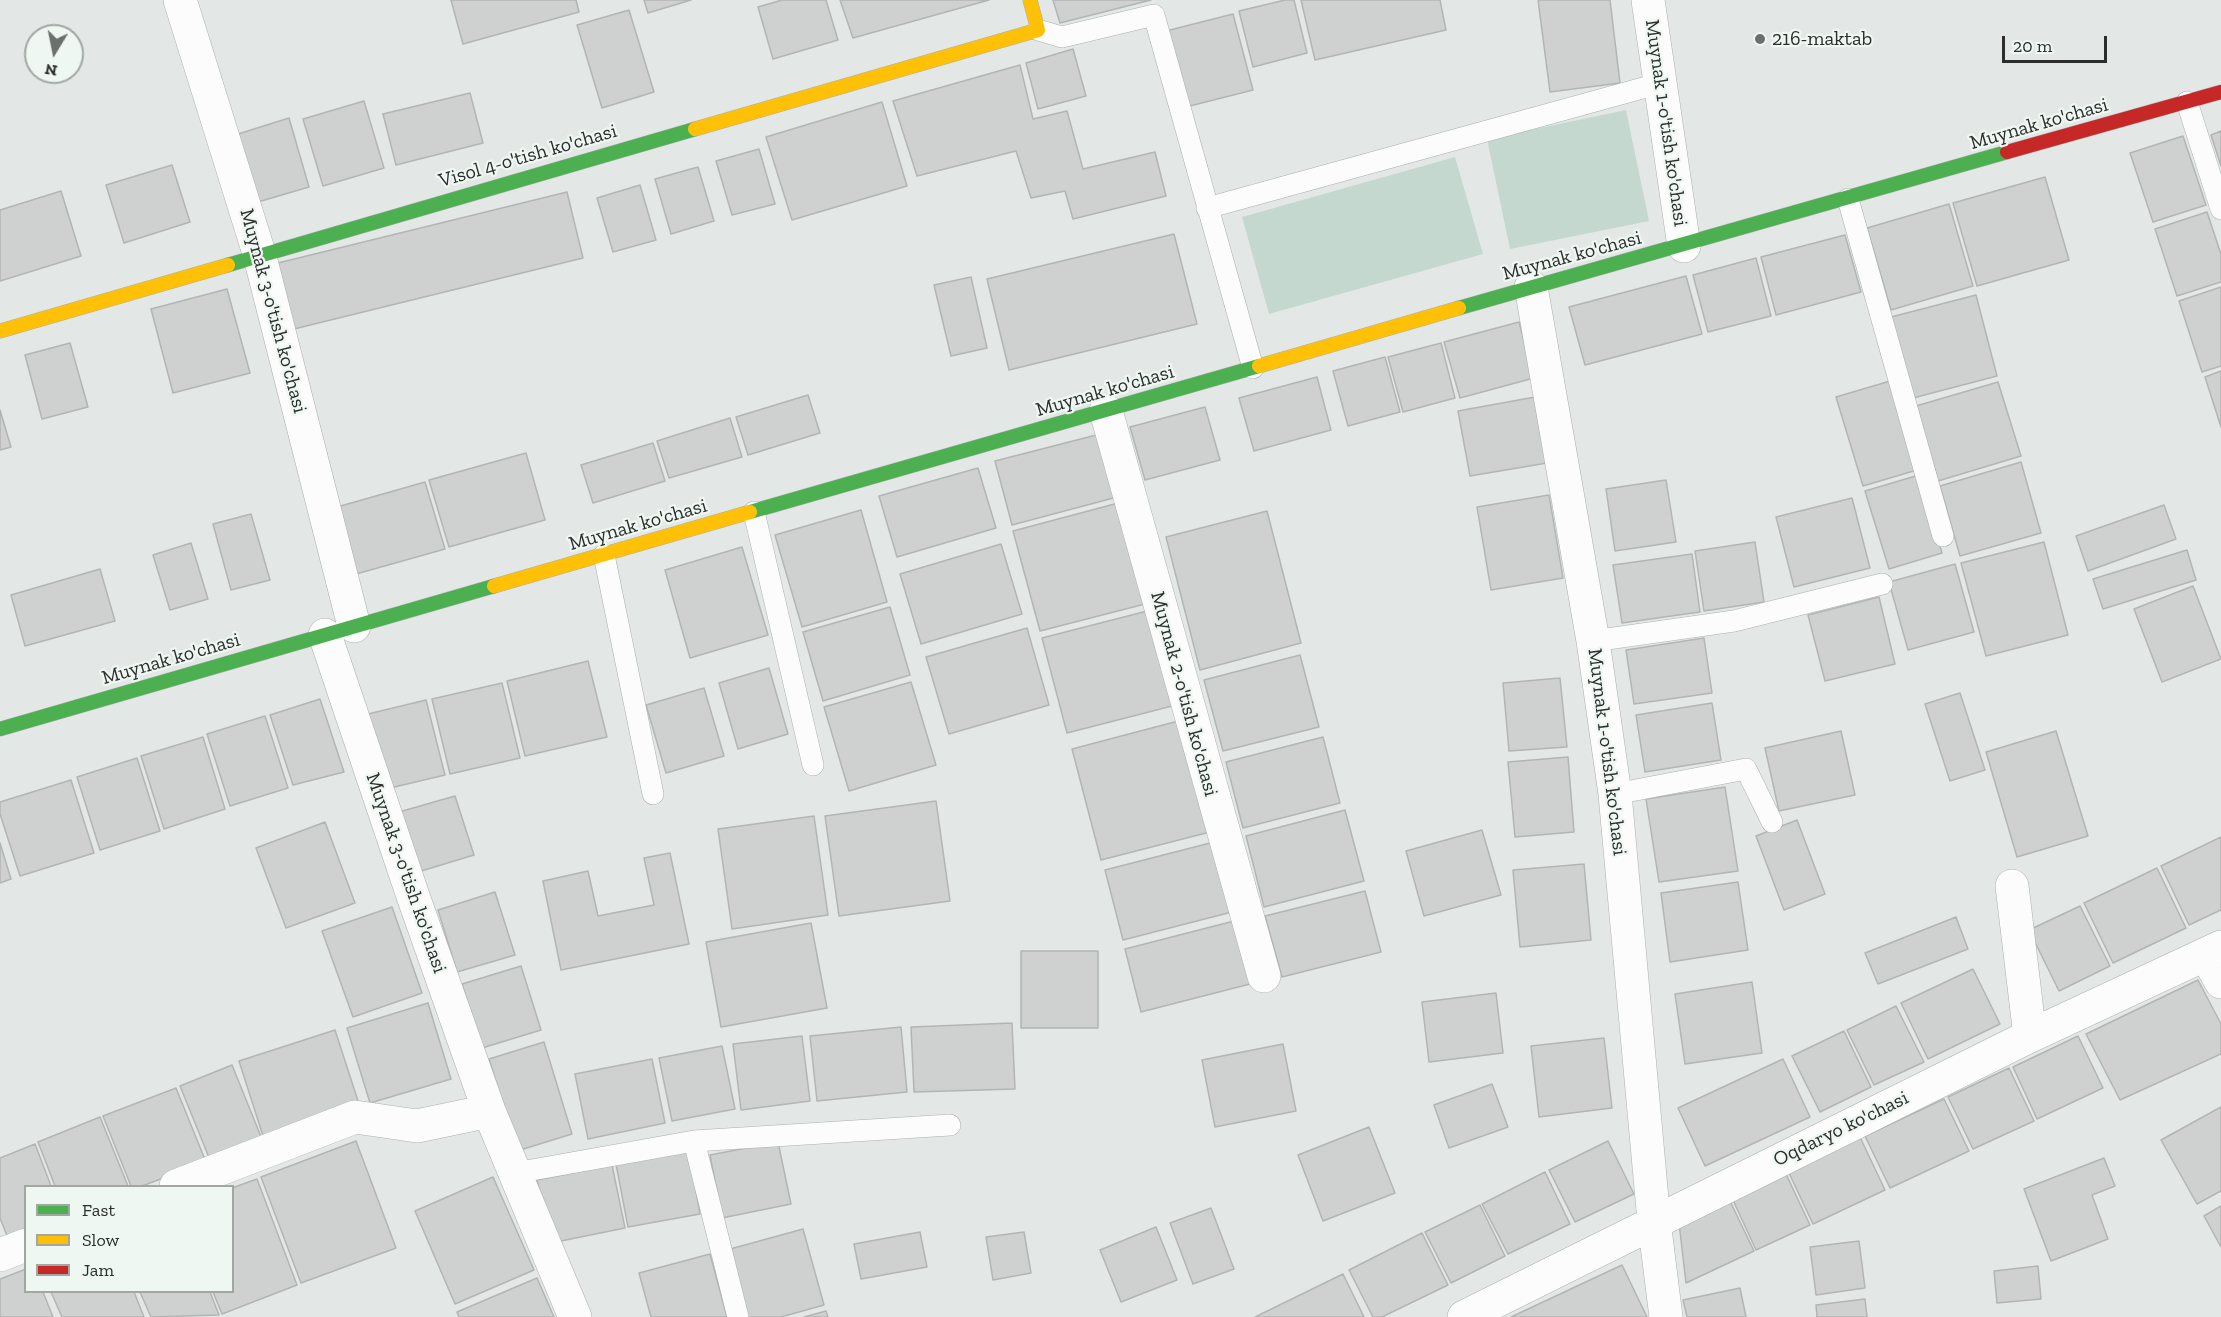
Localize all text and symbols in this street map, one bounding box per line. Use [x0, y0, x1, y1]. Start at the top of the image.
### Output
street label: Muynak 1-o'tish ko'chasi [1640, 18, 1692, 228]
north arrow [24, 24, 84, 84]
scale bar [2005, 24, 2110, 62]
place label: 216-maktab [1772, 27, 1872, 51]
marker: 216-maktab [1753, 32, 1767, 46]
text: 20 m [2013, 35, 2052, 57]
text: N [43, 60, 59, 81]
street label: Muynak ko'chasi [1967, 93, 2111, 155]
street label: Visol 4-o'tish ko'chasi [436, 119, 620, 193]
street label: Muynak 3-o'tish ko'chasi [234, 206, 312, 416]
street label: Muynak ko'chasi [1500, 226, 1644, 286]
street label: Muynak ko'chasi [1033, 360, 1177, 422]
street label: Muynak ko'chasi [566, 494, 710, 556]
street label: Muynak 2-o'tish ko'chasi [1145, 589, 1223, 799]
street label: Muynak ko'chasi [99, 628, 243, 690]
street label: Muynak 1-o'tish ko'chasi [1582, 647, 1632, 857]
street label: Muynak 3-o'tish ko'chasi [360, 770, 452, 976]
street label: Oqdaryo ko'chasi [1770, 1086, 1912, 1172]
legend [24, 1185, 234, 1293]
text: Fast [82, 1199, 115, 1221]
text: Slow [82, 1229, 119, 1251]
text: Jam [82, 1259, 114, 1281]

